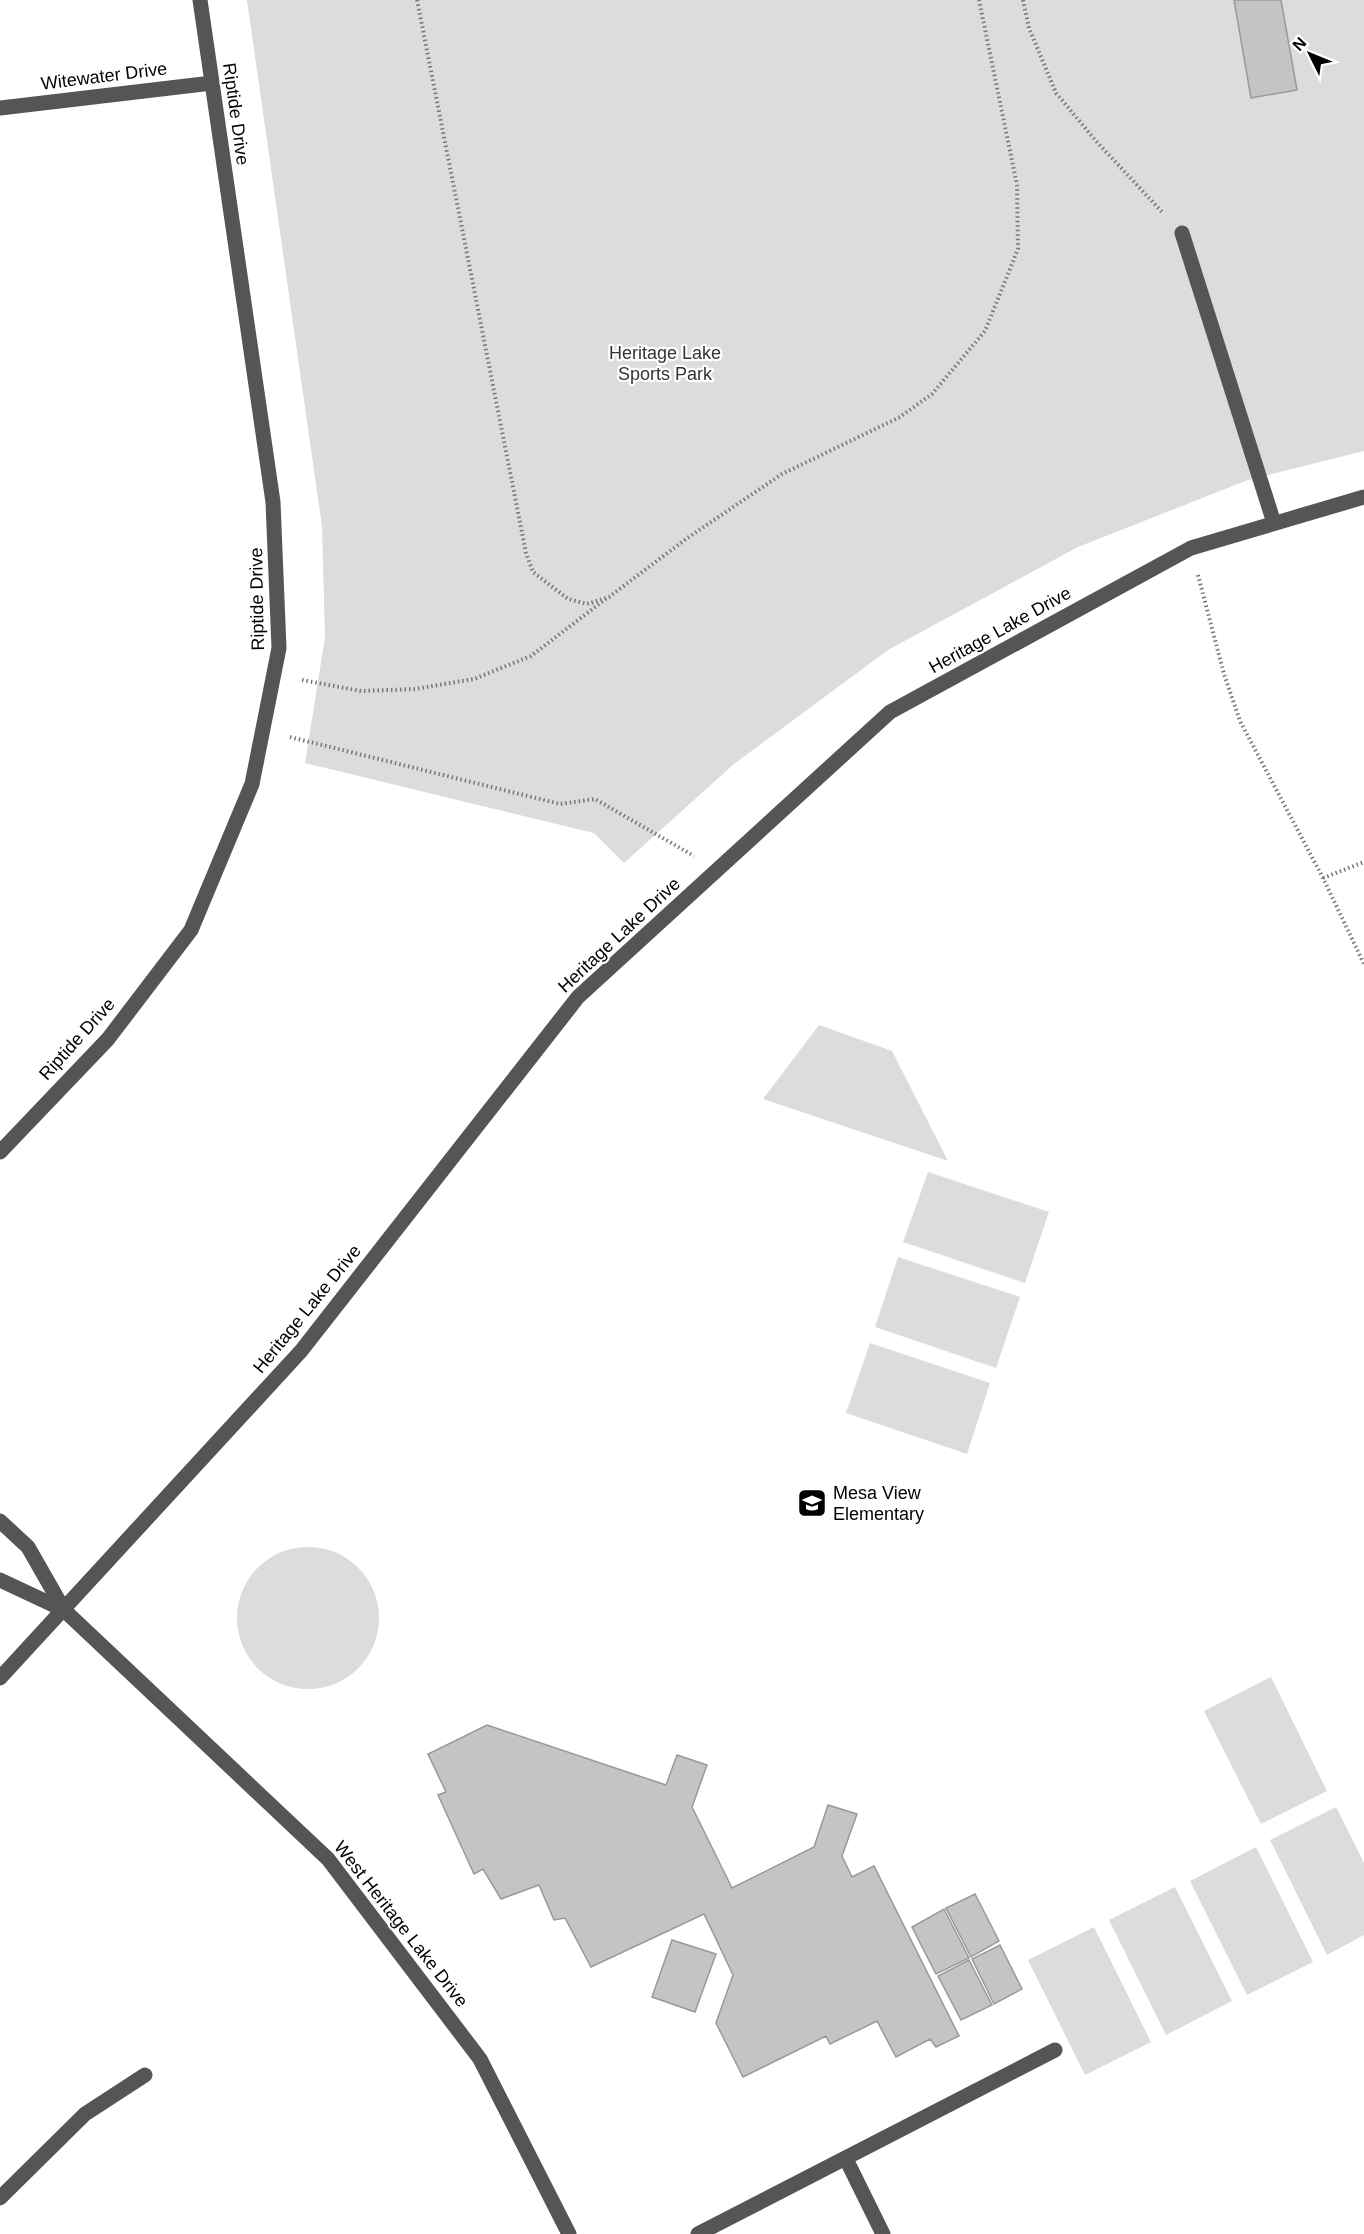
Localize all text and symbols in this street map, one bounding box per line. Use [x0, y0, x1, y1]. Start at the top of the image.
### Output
north arrow [1280, 24, 1340, 84]
text: N [1289, 34, 1310, 54]
street label: Witewater Drive [40, 58, 168, 94]
street label: Riptide Drive [219, 62, 253, 166]
park label: Heritage Lake Sports Park [609, 343, 721, 384]
street label: Riptide Drive [246, 547, 268, 651]
street label: Heritage Lake Drive [926, 583, 1074, 677]
street label: Heritage Lake Drive [554, 873, 684, 997]
street label: Riptide Drive [35, 994, 119, 1084]
street label: Heritage Lake Drive [249, 1241, 365, 1377]
place label: Mesa View Elementary [833, 1483, 924, 1524]
school or university icon: Mesa View Elementary [796, 1487, 828, 1519]
street label: West Heritage Lake Drive [330, 1837, 472, 2011]

